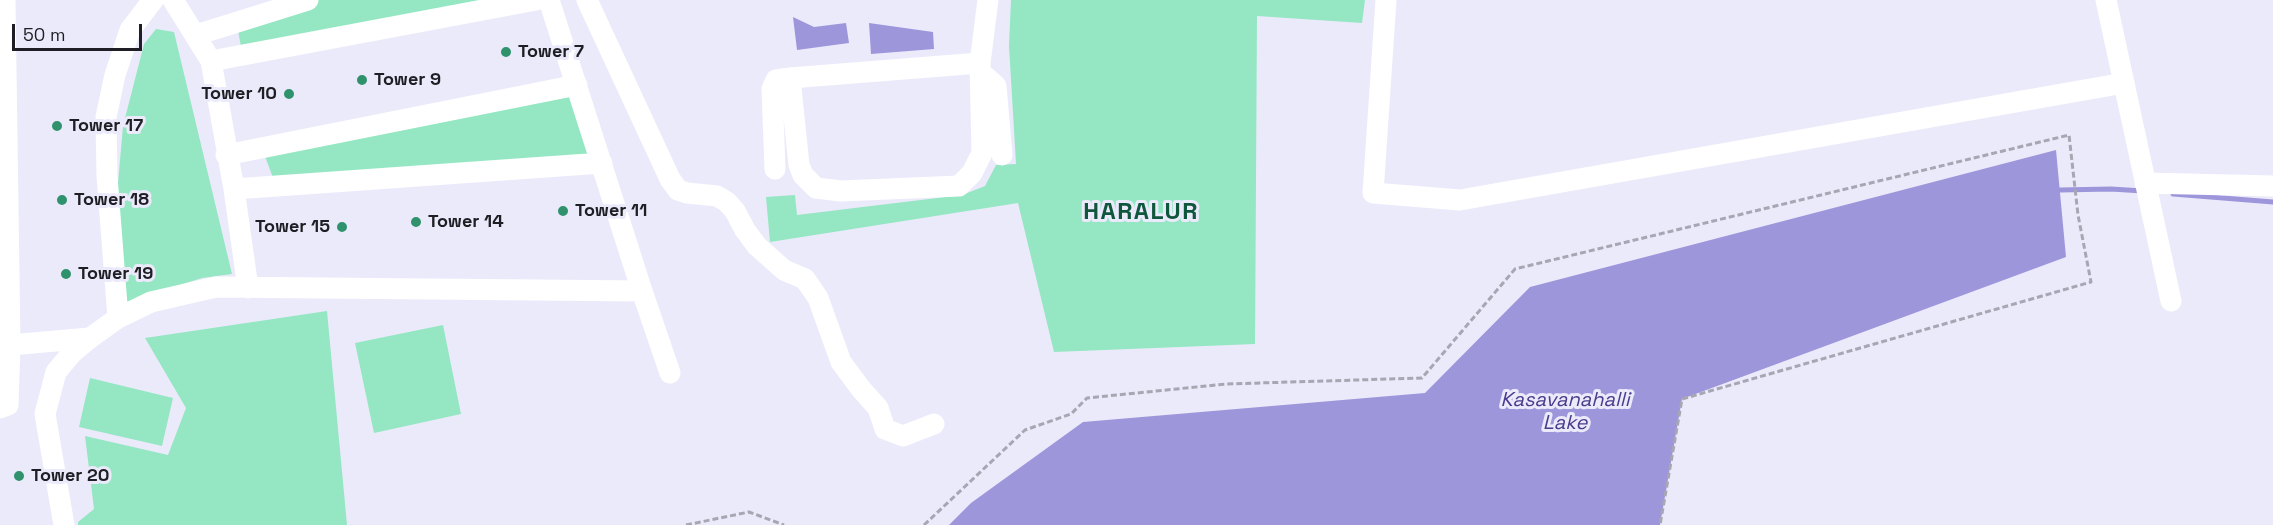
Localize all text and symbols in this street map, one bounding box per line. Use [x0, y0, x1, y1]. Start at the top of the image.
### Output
scale bar [15, 12, 146, 50]
text: 50 m [23, 23, 65, 46]
place label: Tower 7 [518, 41, 584, 63]
marker: Tower 7 [499, 45, 513, 59]
place label: Tower 9 [374, 69, 441, 91]
marker: Tower 9 [355, 73, 369, 87]
place label: Tower 10 [201, 83, 277, 105]
marker: Tower 10 [282, 87, 296, 101]
place label: Tower 17 [69, 115, 143, 137]
marker: Tower 17 [50, 119, 64, 133]
place label: Tower 18 [74, 189, 149, 211]
marker: Tower 18 [55, 193, 69, 207]
district label: HARALUR [1083, 198, 1199, 226]
place label: Tower 11 [575, 200, 647, 222]
marker: Tower 11 [556, 204, 570, 218]
place label: Tower 14 [428, 211, 504, 233]
marker: Tower 14 [409, 215, 423, 229]
place label: Tower 15 [255, 216, 330, 238]
marker: Tower 15 [335, 220, 349, 234]
place label: Tower 19 [78, 263, 153, 285]
marker: Tower 19 [59, 267, 73, 281]
water label: Kasavanahalli Lake [1500, 389, 1630, 436]
place label: Tower 20 [31, 465, 109, 487]
marker: Tower 20 [12, 469, 26, 483]

